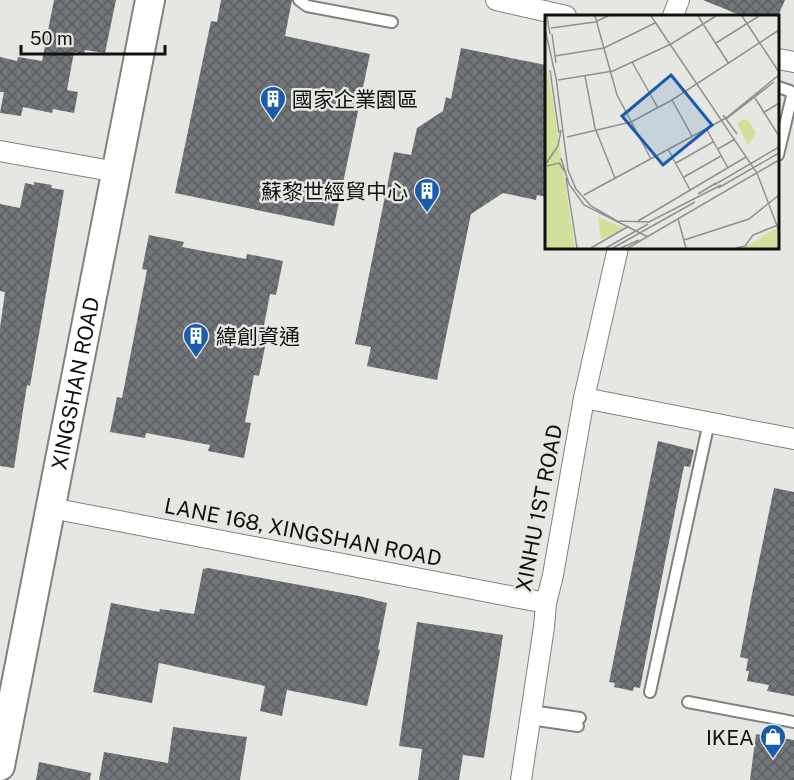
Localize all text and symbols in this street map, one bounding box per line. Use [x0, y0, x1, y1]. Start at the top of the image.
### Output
inset map [545, 15, 779, 249]
scale bar [21, 18, 165, 56]
text: 50 m [30, 28, 73, 49]
building icon: 國家企業園區 [258, 84, 288, 122]
place label: 國家企業園區 [292, 87, 418, 112]
building icon: 蘇黎世經貿中心 [412, 176, 442, 214]
place label: 蘇黎世經貿中心 [261, 179, 408, 204]
street label: XINGSHAN ROAD [46, 295, 104, 472]
building icon: 緯創資通 [181, 321, 211, 359]
place label: 緯創資通 [216, 324, 300, 349]
street label: XINHU 1ST ROAD [511, 422, 567, 594]
street label: LANE 168, XINGSHAN ROAD [162, 493, 444, 571]
shop icon: IKEA [758, 722, 788, 760]
place label: IKEA [706, 725, 754, 750]

